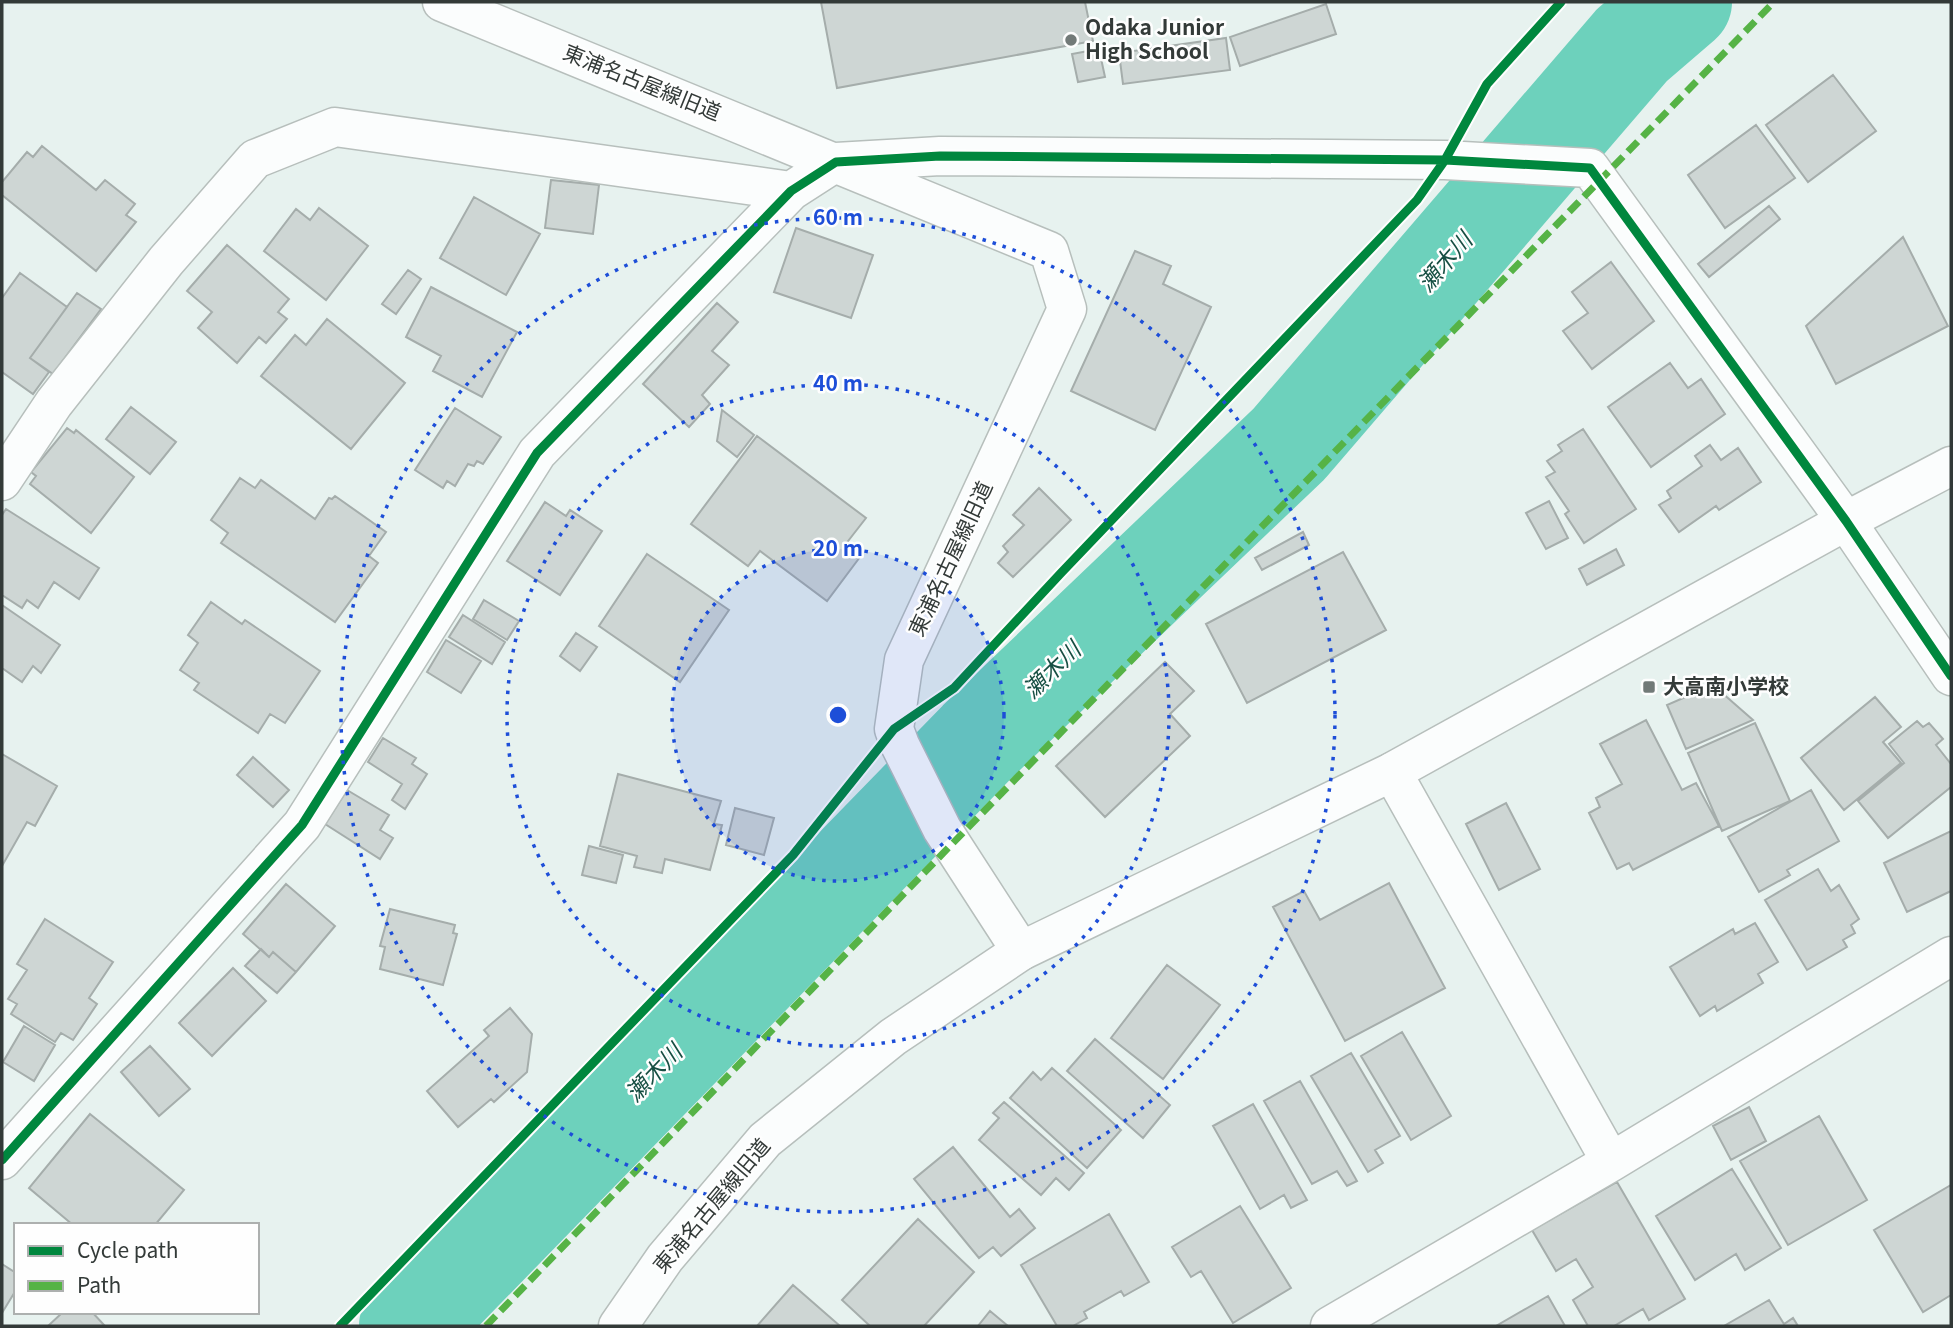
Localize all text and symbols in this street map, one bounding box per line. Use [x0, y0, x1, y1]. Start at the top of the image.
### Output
place label: Odaka Junior High School [1085, 11, 1225, 65]
marker: Odaka Junior High School [1063, 32, 1079, 48]
street label: 東浦名古屋線旧道 [559, 36, 726, 127]
text: 60 m [813, 201, 863, 231]
water label: 瀬木川 [1408, 221, 1481, 298]
text: 40 m [813, 367, 863, 397]
street label: 東浦名古屋線旧道 [900, 476, 998, 641]
text: 20 m [813, 532, 863, 562]
water label: 瀬木川 [1014, 630, 1089, 705]
place label: 大高南小学校 [1663, 670, 1789, 700]
marker: 大高南小学校 [1641, 679, 1657, 695]
centre of rings [826, 703, 850, 727]
water label: 瀬木川 [616, 1033, 691, 1108]
street label: 東浦名古屋線旧道 [645, 1131, 776, 1279]
legend [14, 1223, 259, 1314]
text: Cycle path [77, 1234, 179, 1264]
text: Path [77, 1269, 121, 1299]

